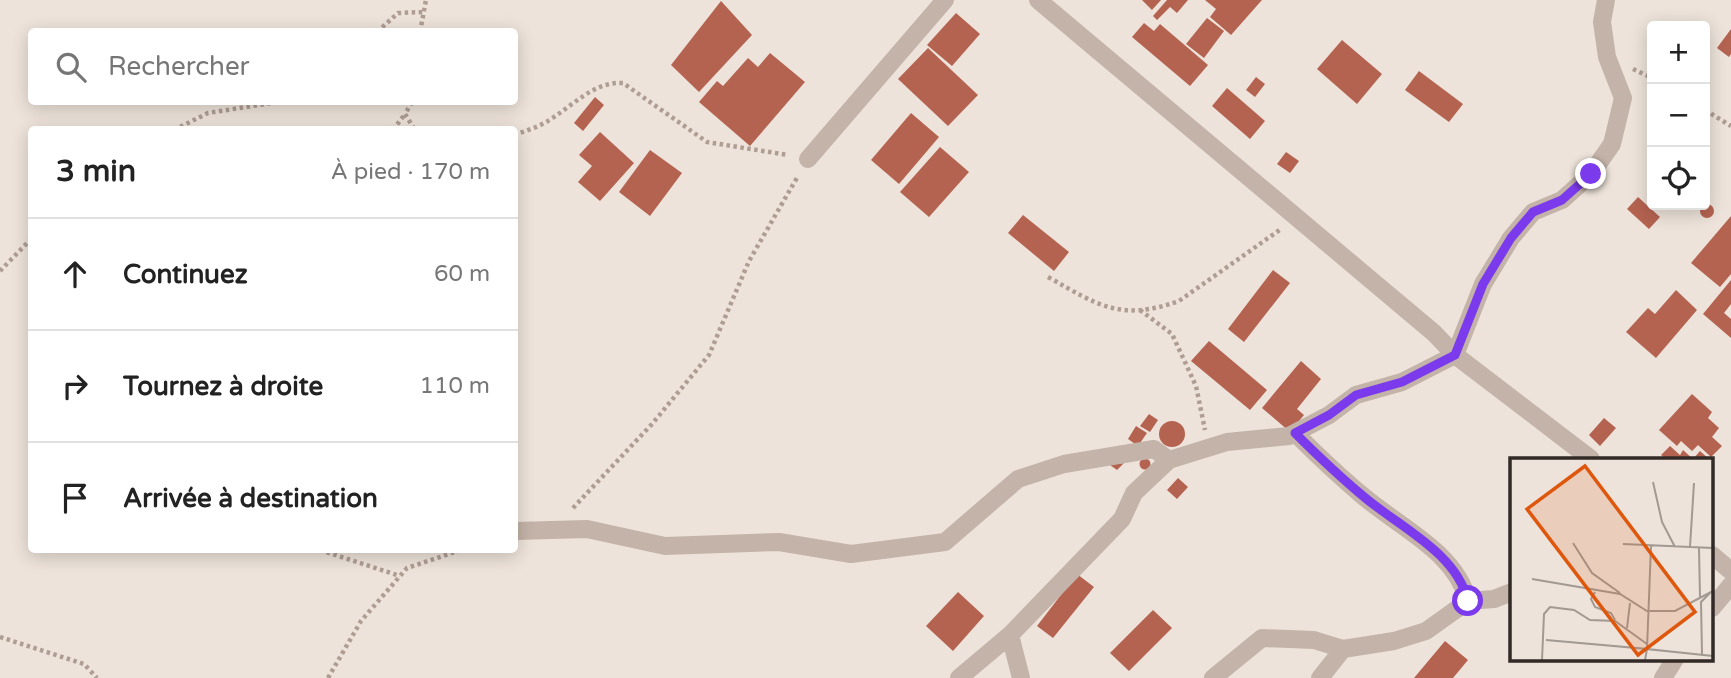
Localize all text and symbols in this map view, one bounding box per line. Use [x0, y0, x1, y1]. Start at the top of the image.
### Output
map controls [1647, 21, 1710, 210]
button: + [1647, 21, 1710, 84]
search box [28, 28, 518, 105]
icon: search [52, 48, 90, 86]
text: Rechercher [108, 51, 250, 82]
button: − [1647, 84, 1710, 147]
button: locate [1647, 147, 1710, 210]
text: 3 min [56, 153, 136, 190]
text: À pied · 170 m [331, 158, 490, 186]
route end [1575, 158, 1606, 189]
icon: ahead [56, 255, 94, 293]
text: Continuez [123, 259, 248, 290]
text: 60 m [434, 260, 490, 288]
icon: right [56, 367, 94, 405]
text: Tournez à droite [123, 371, 323, 402]
text: 110 m [420, 372, 490, 400]
inset map [1510, 458, 1714, 660]
icon: arrive [56, 479, 94, 517]
text: Arrivée à destination [123, 483, 378, 514]
route start [1452, 585, 1483, 616]

